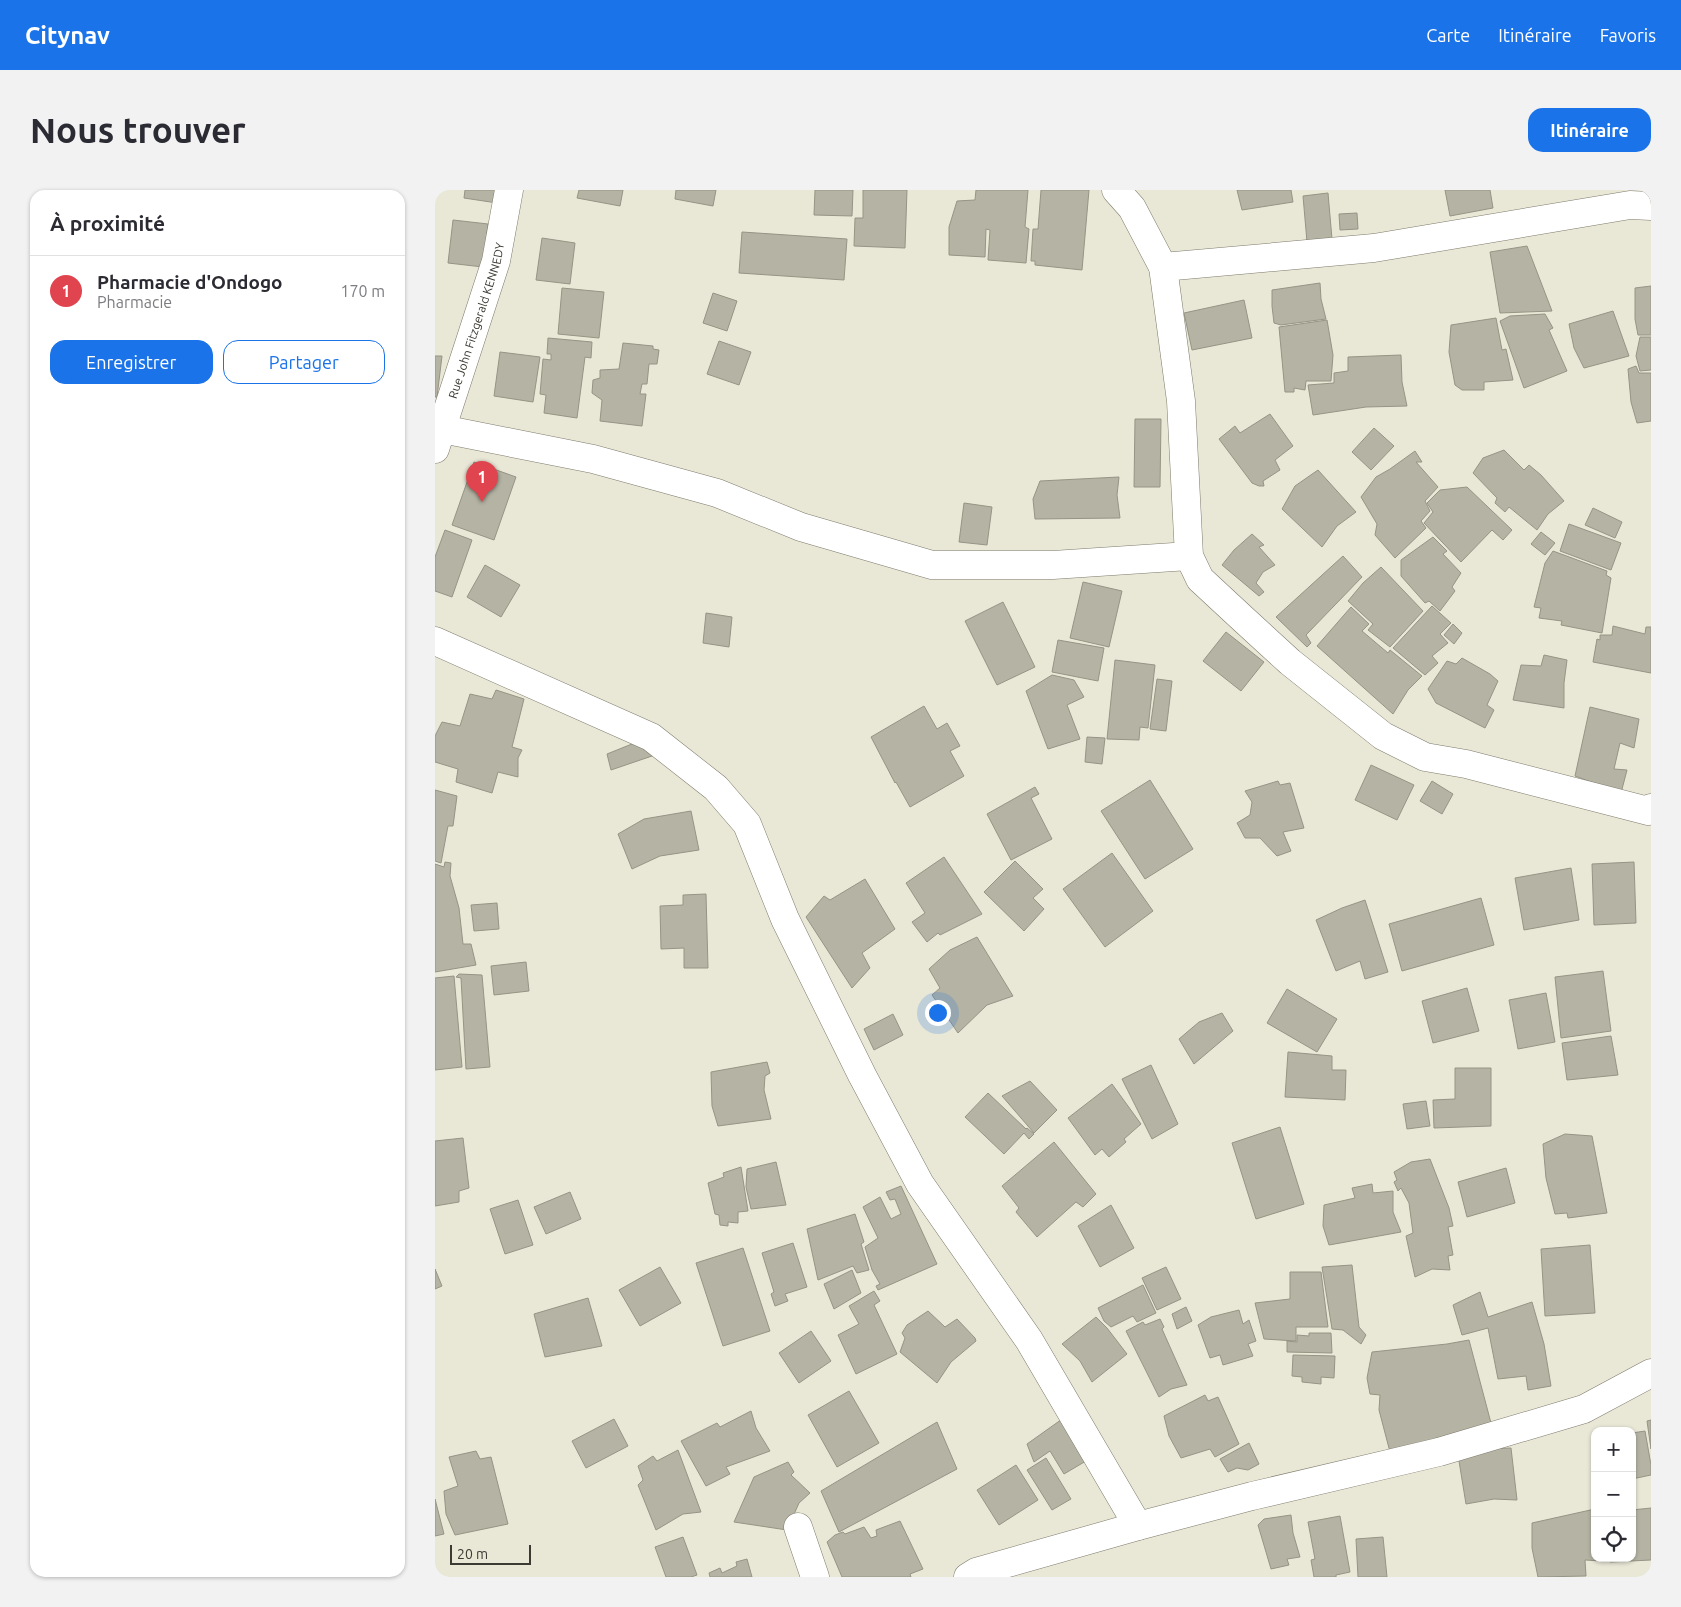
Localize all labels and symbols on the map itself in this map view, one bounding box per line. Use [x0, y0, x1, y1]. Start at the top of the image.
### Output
street label: Rue John Fitzgerald KENNEDY [445, 241, 506, 400]
pin: 1 [466, 461, 498, 502]
your location [925, 1000, 951, 1026]
scale bar [450, 1542, 531, 1565]

